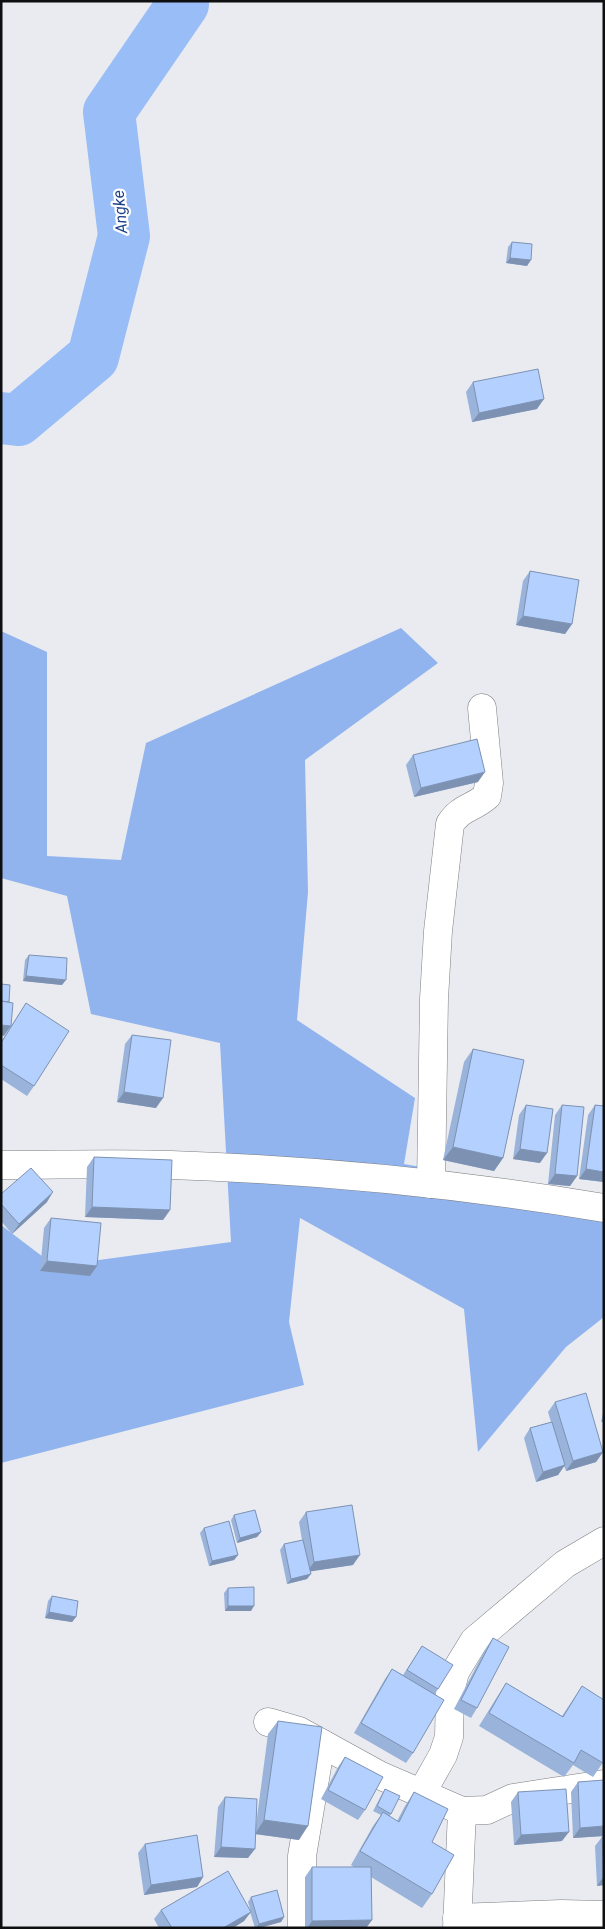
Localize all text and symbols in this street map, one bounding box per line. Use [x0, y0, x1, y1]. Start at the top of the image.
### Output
water label: Angke [109, 190, 131, 235]

